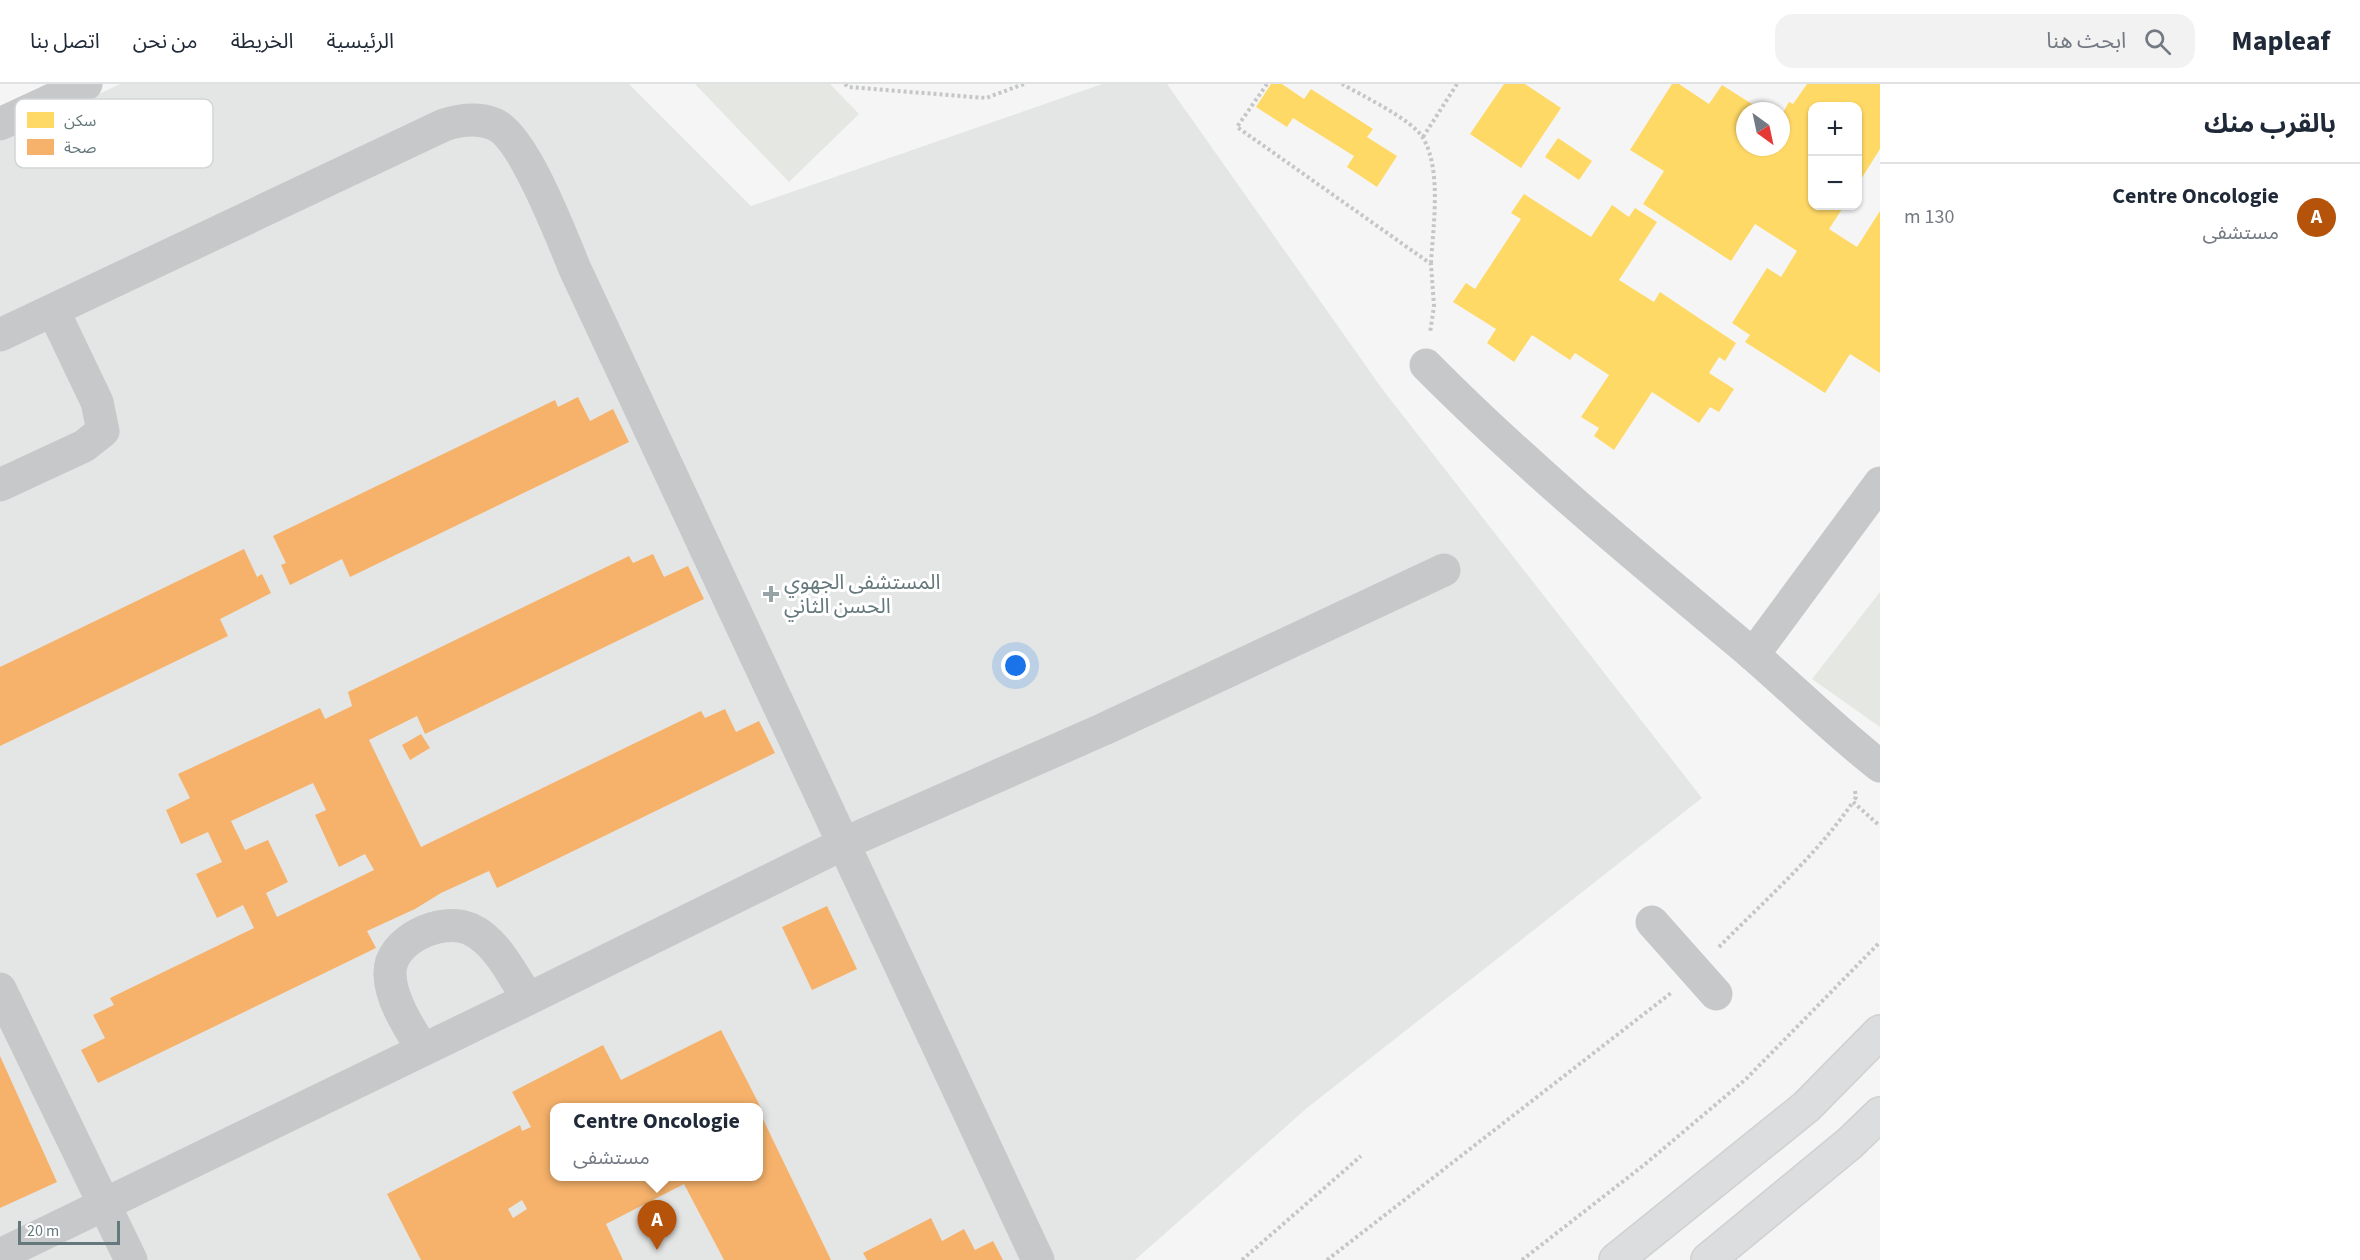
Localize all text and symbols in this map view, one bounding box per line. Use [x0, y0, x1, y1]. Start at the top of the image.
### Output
search box [1775, 14, 2195, 68]
text: Mapleaf [2231, 21, 2330, 61]
text: ابحث هنا [2046, 25, 2126, 57]
icon: search [2141, 25, 2174, 58]
text: اتصل بنا [30, 26, 100, 56]
text: من نحن [133, 26, 198, 56]
text: الخريطة [231, 26, 294, 56]
text: الرئيسية [327, 26, 394, 56]
legend [15, 99, 213, 168]
north arrow [1736, 102, 1790, 156]
map controls [1808, 102, 1862, 210]
button: + [1808, 102, 1862, 156]
text: بالقرب منك [2204, 105, 2336, 142]
text: سكن [64, 110, 96, 132]
text: صحة [64, 137, 96, 159]
button: − [1808, 156, 1862, 210]
text: Centre Oncologie [2112, 180, 2279, 212]
text: 130 m [1904, 203, 1954, 231]
text: A [2311, 203, 2322, 231]
text: مستشفى [2202, 219, 2279, 247]
place label: المستشفى الجهوي الحسن الثاني [784, 567, 941, 622]
marker: المستشفى الجهوي الحسن الثاني [762, 585, 780, 603]
your location [1001, 651, 1030, 680]
popup [550, 1103, 763, 1181]
text: Centre Oncologie [573, 1105, 740, 1137]
text: مستشفى [573, 1144, 650, 1172]
pin: A [638, 1200, 676, 1250]
scale bar [18, 1218, 120, 1246]
text: 20 m [27, 1220, 59, 1242]

